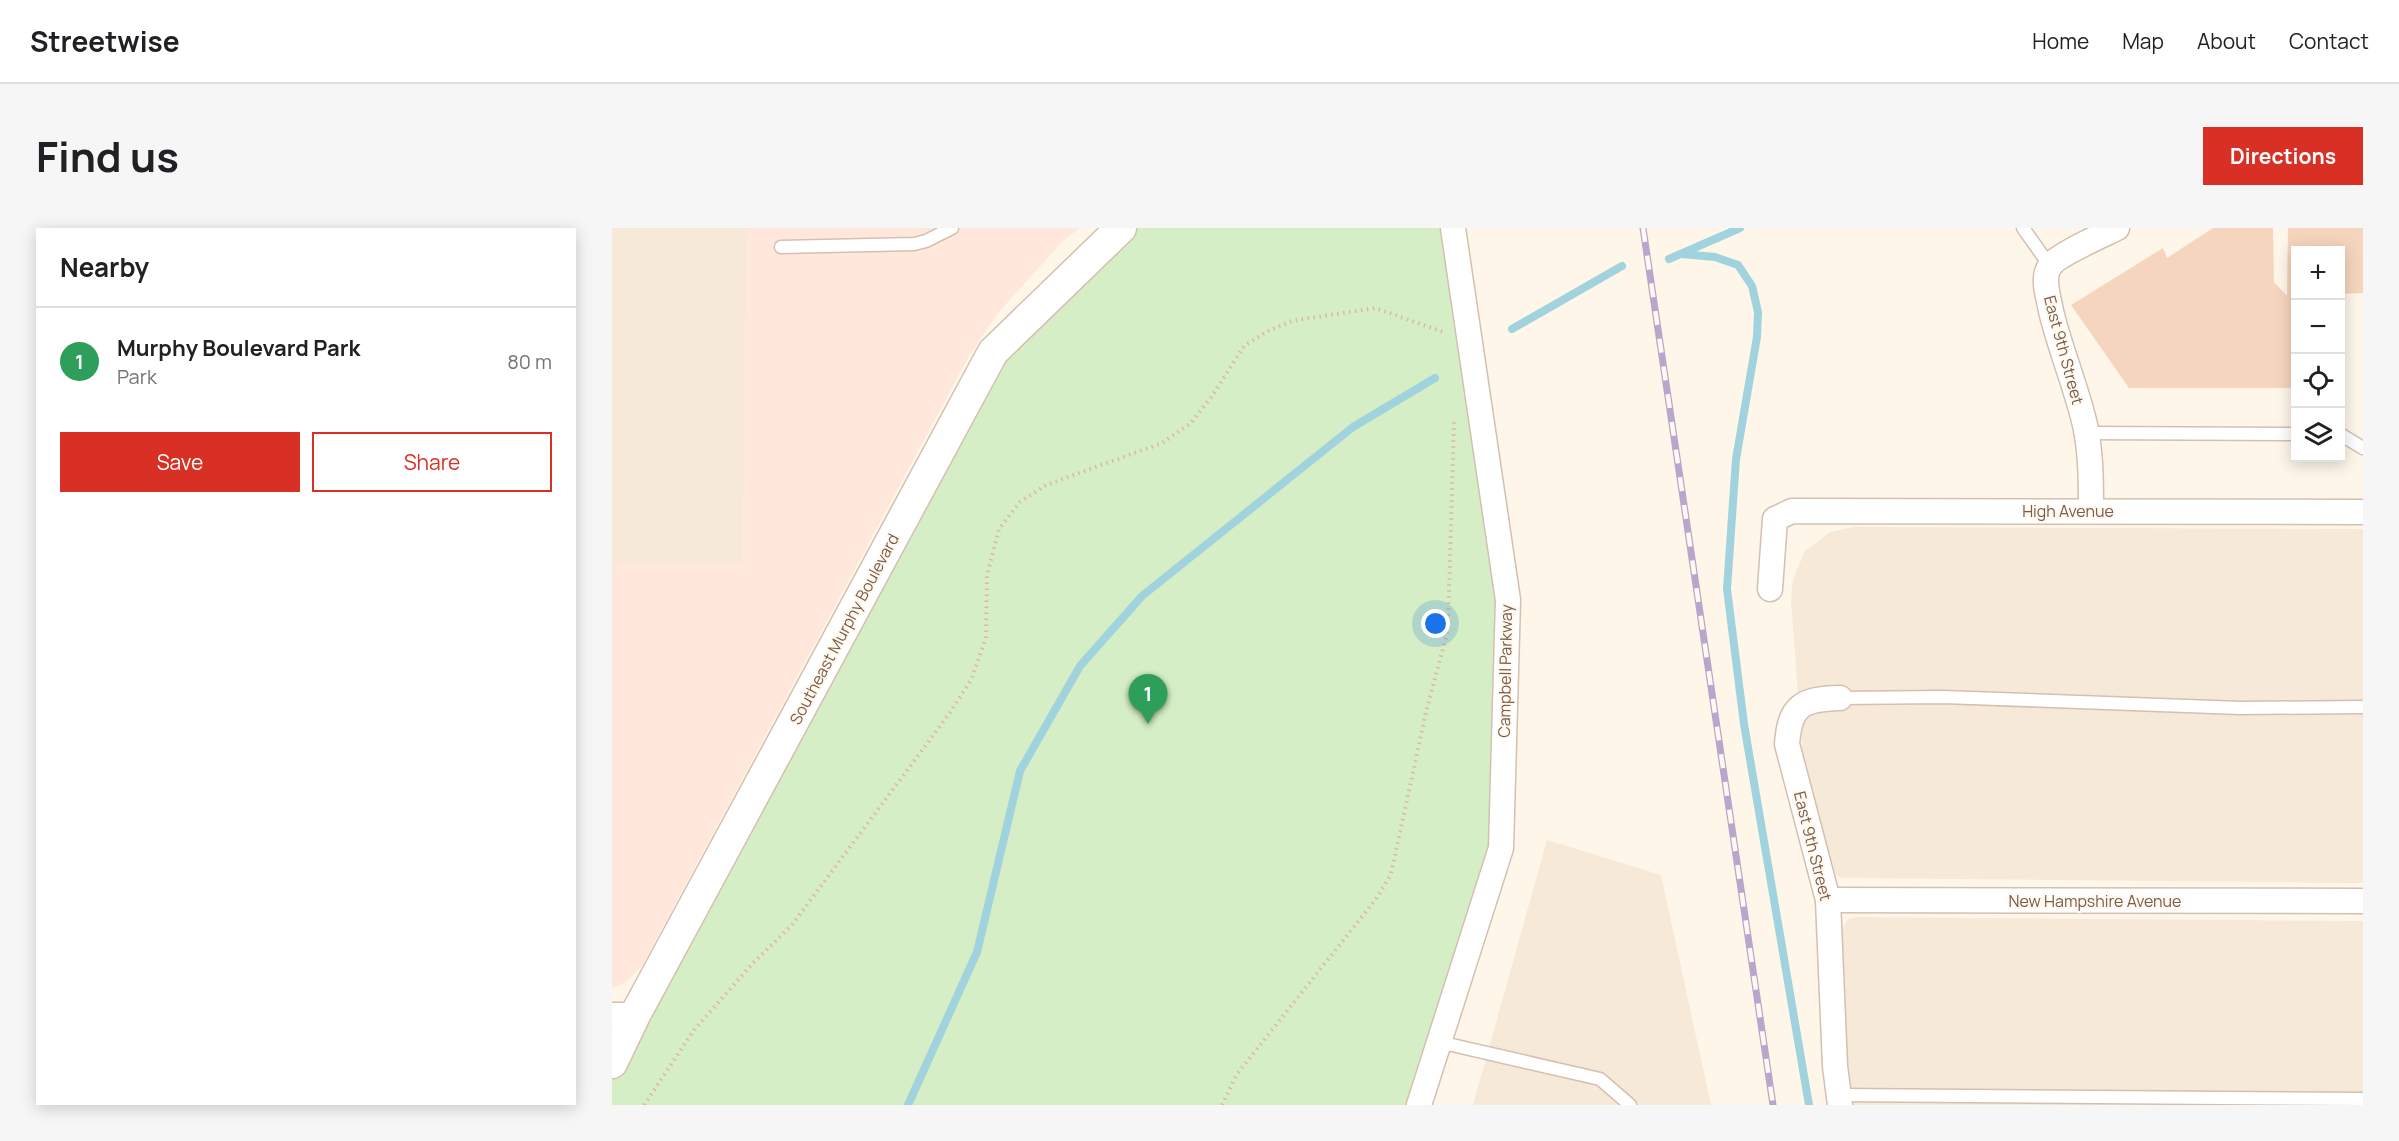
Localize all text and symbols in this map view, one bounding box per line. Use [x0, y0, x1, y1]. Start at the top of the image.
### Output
text: Streetwise [30, 22, 180, 60]
text: Home [2032, 27, 2089, 55]
text: Map [2122, 27, 2164, 55]
text: About [2197, 27, 2256, 55]
text: Contact [2289, 27, 2369, 55]
text: Find us [36, 127, 179, 185]
button: Directions [2203, 127, 2363, 185]
map controls [2291, 246, 2345, 462]
button: + [2291, 246, 2345, 300]
text: Nearby [60, 249, 149, 285]
street label: East 9th Street [2039, 293, 2089, 407]
button: − [2291, 300, 2345, 354]
text: Murphy Boulevard Park [117, 333, 360, 363]
text: 1 [75, 348, 84, 375]
text: 80 m [507, 348, 552, 375]
button: locate [2291, 354, 2345, 408]
text: Park [117, 363, 157, 390]
button: layers [2291, 408, 2345, 462]
button: Save [60, 432, 300, 492]
button: Share [312, 432, 552, 492]
street label: High Avenue [2022, 500, 2114, 522]
street label: Southeast Murphy Boulevard [784, 530, 904, 728]
street label: Campbell Parkway [1493, 604, 1517, 738]
your location [1421, 609, 1450, 638]
pin: 1 [1128, 674, 1168, 724]
street label: East 9th Street [1789, 789, 1837, 903]
street label: New Hampshire Avenue [2009, 890, 2181, 912]

